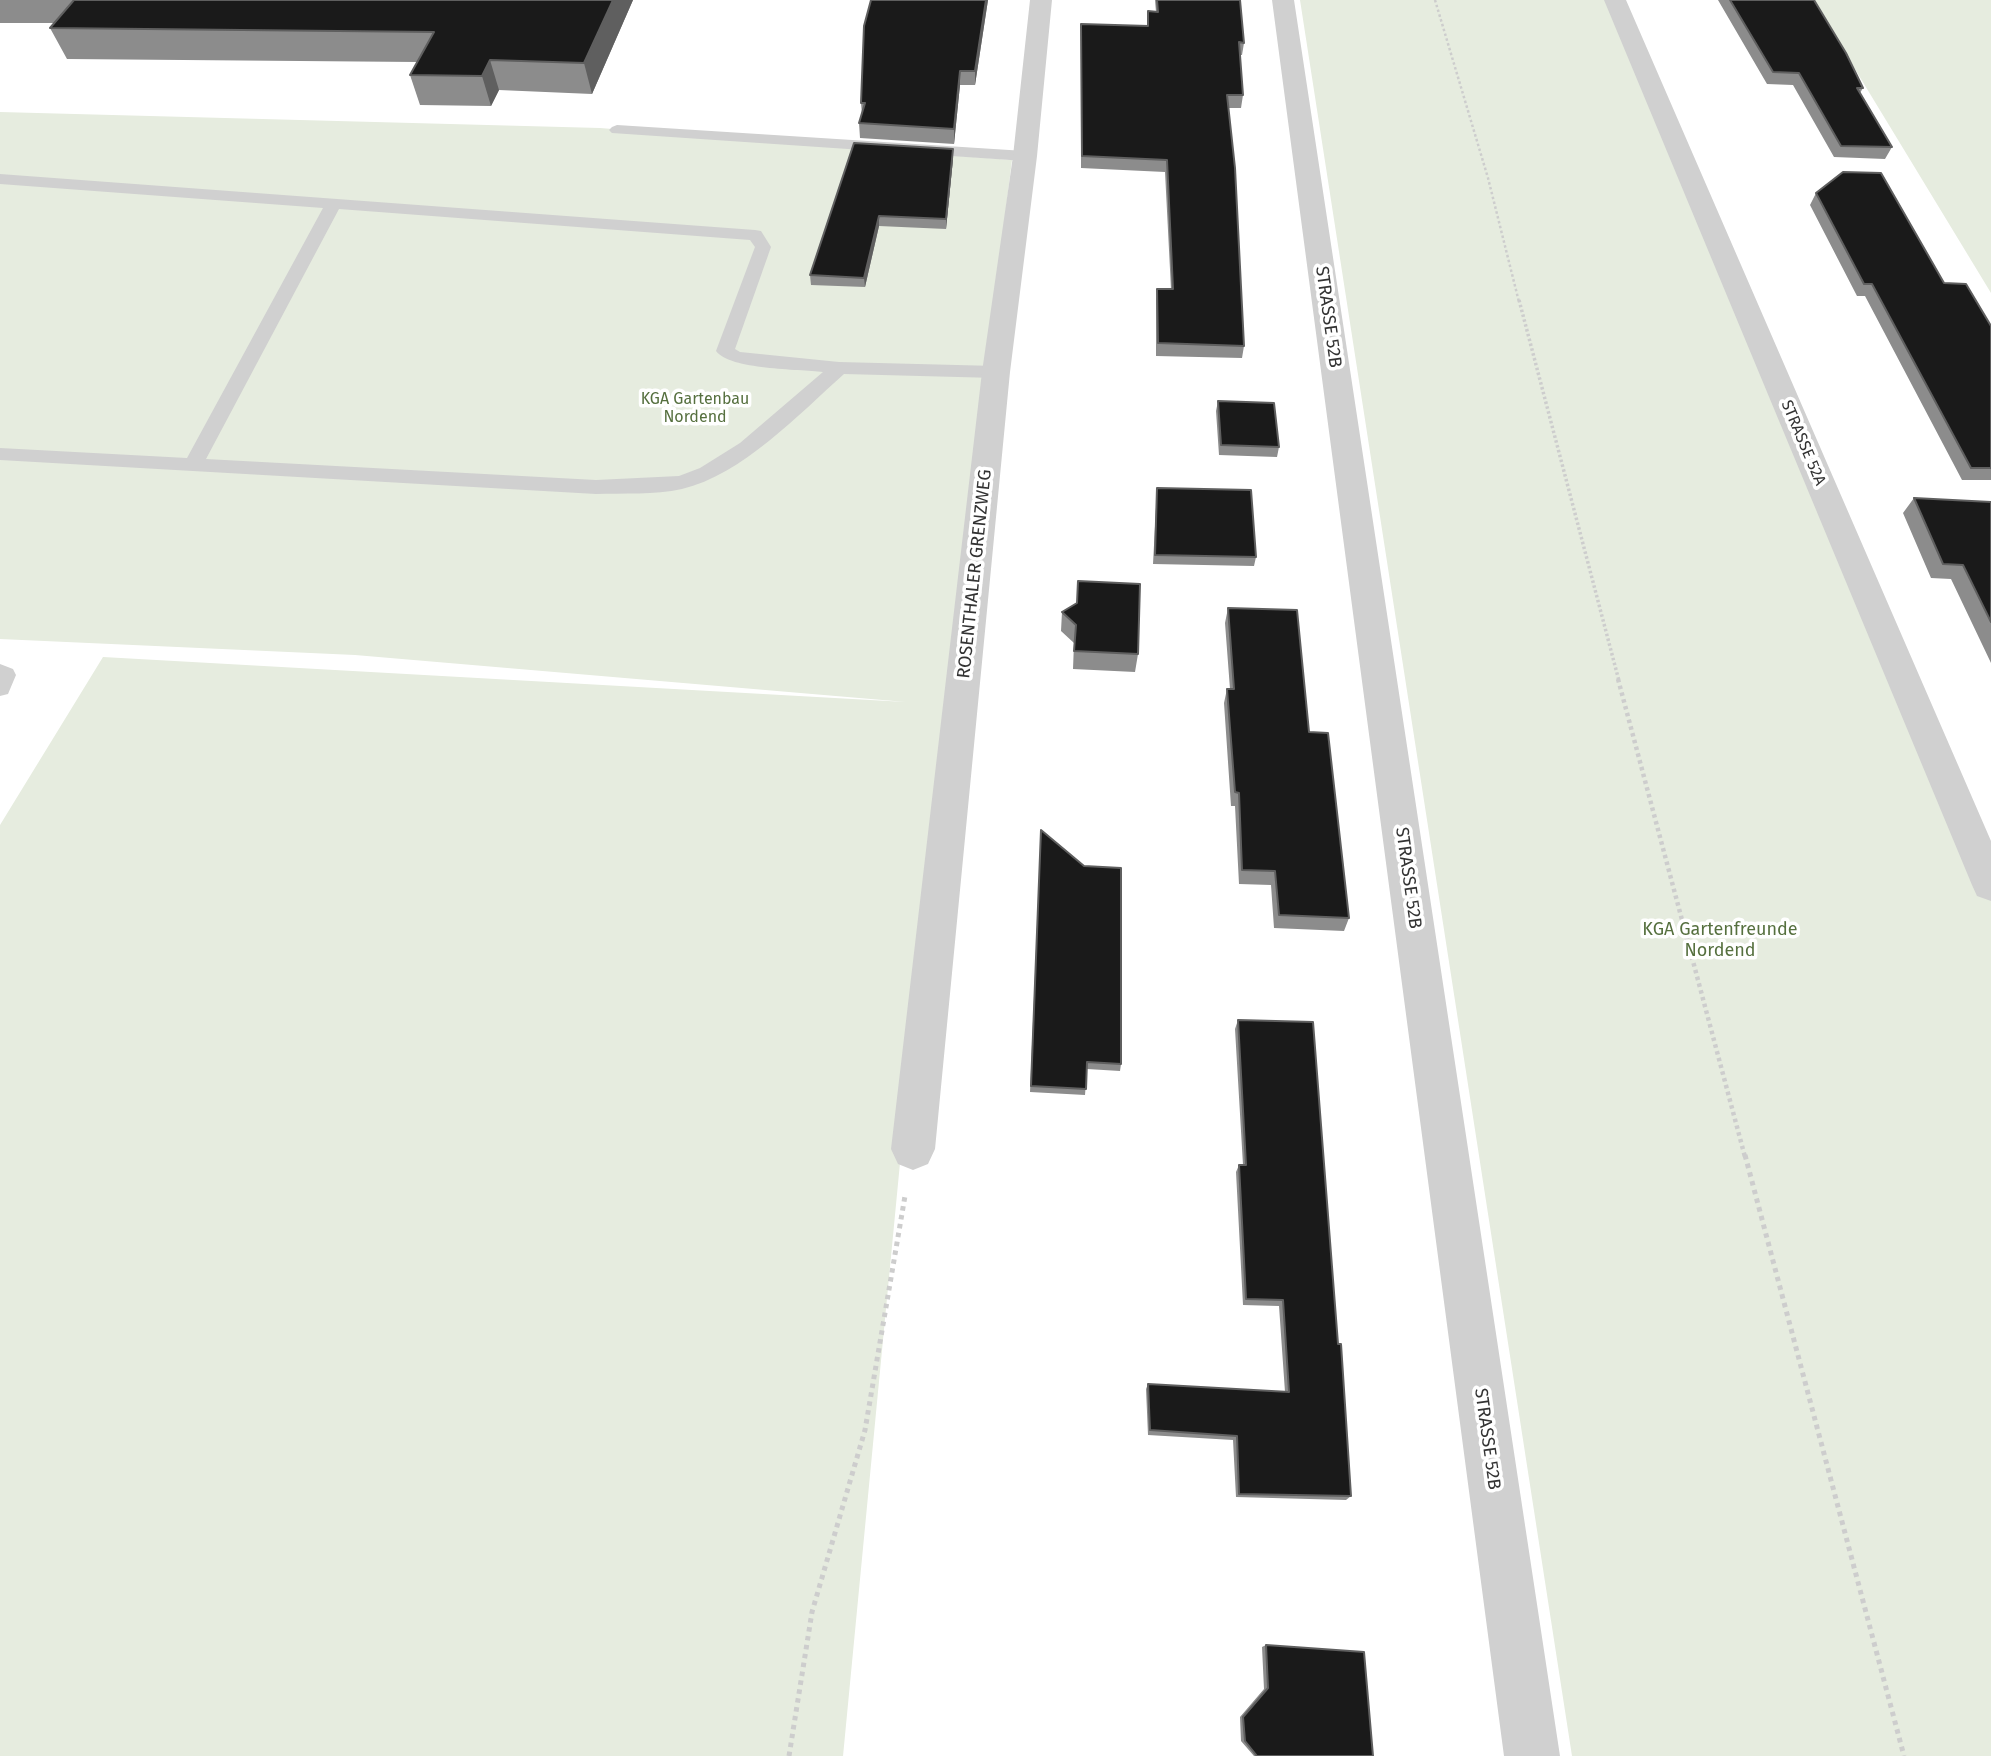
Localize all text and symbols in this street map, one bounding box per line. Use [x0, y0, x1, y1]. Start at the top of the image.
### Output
street label: STRASSE 52B [1310, 265, 1346, 369]
park label: KGA Gartenbau Nordend [641, 390, 749, 428]
street label: STRASSE 52A [1776, 398, 1830, 488]
street label: ROSENTHALER GRENZWEG [953, 468, 997, 680]
street label: STRASSE 52B [1390, 826, 1426, 930]
park label: KGA Gartenfreunde Nordend [1642, 919, 1798, 962]
street label: STRASSE 52B [1469, 1387, 1505, 1491]

